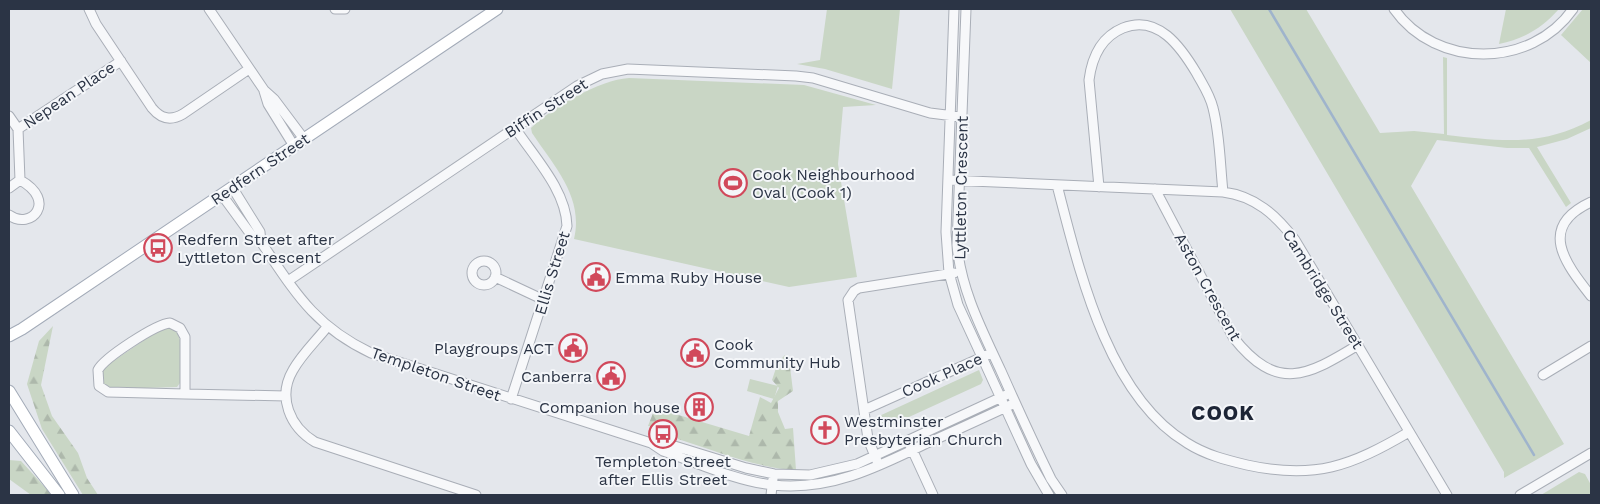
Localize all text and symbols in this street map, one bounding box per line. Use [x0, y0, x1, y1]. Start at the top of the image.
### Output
street label: Nepean Place [20, 57, 118, 133]
street label: Biffin Street [501, 74, 591, 142]
street label: Lyttleton Crescent [950, 116, 972, 260]
street label: Redfern Street [207, 129, 313, 209]
place label: Cook Neighbourhood Oval (Cook 1) [752, 165, 915, 202]
sports icon: Cook Neighbourhood Oval (Cook 1) [718, 168, 748, 198]
street label: Cambridge Street [1279, 226, 1368, 353]
street label: Ellis Street [530, 229, 574, 317]
place label: Redfern Street after Lyttleton Crescent [177, 230, 335, 267]
street label: Aston Crescent [1171, 230, 1246, 344]
bus stop icon: Redfern Street after Lyttleton Crescent [143, 233, 173, 263]
public building icon: Emma Ruby House [581, 262, 611, 292]
place label: Emma Ruby House [615, 268, 762, 287]
public building icon: Playgroups ACT [558, 333, 588, 363]
place label: Cook Community Hub [714, 335, 841, 372]
public building icon: Cook Community Hub [680, 338, 710, 368]
place label: Playgroups ACT [434, 339, 554, 358]
street label: Templeton Street [369, 343, 504, 405]
street label: Cook Place [899, 349, 985, 401]
public building icon: Canberra [596, 361, 626, 391]
place label: Canberra [521, 367, 592, 386]
building icon: Companion house [684, 392, 714, 422]
place label: Companion house [539, 398, 680, 417]
district label: COOK [1191, 400, 1255, 425]
place label: Westminster Presbyterian Church [844, 412, 1003, 449]
church icon: Westminster Presbyterian Church [810, 415, 840, 445]
bus stop icon: Templeton Street after Ellis Street [648, 419, 678, 449]
place label: Templeton Street after Ellis Street [595, 452, 731, 489]

